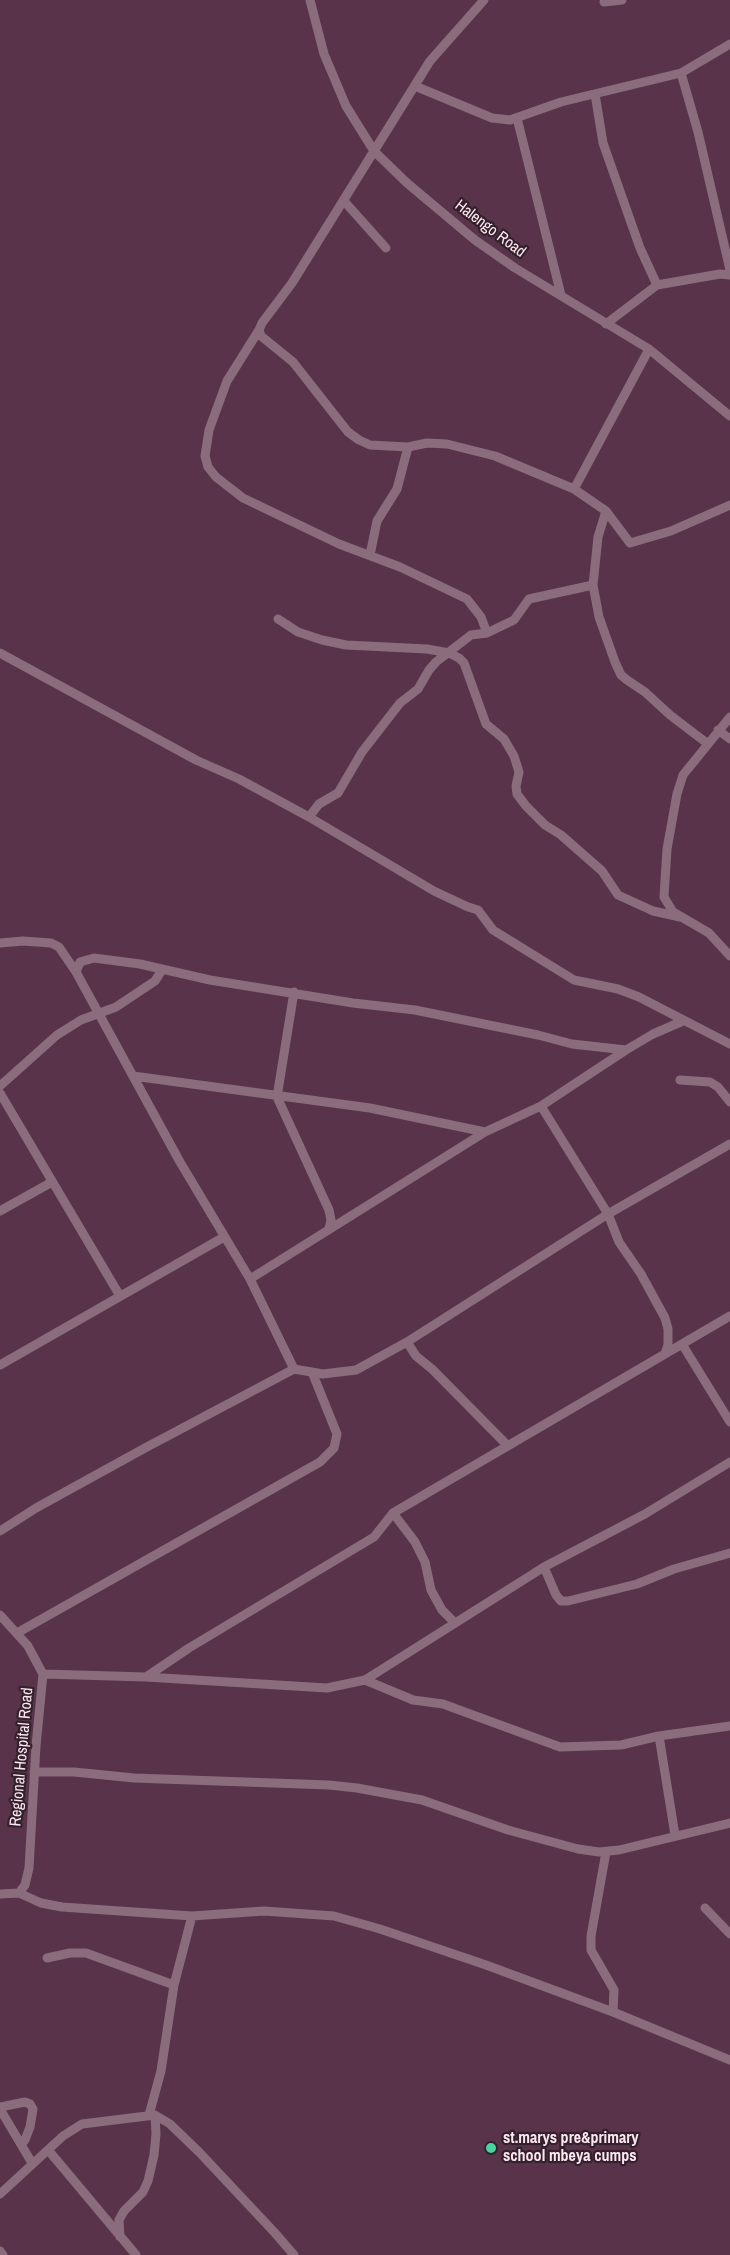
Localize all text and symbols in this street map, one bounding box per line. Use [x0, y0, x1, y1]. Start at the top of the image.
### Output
street label: Halengo Road [451, 196, 529, 262]
street label: Regional Hospital Road [6, 1687, 38, 1827]
place label: st.marys pre&primary school mbeya cumps [503, 2129, 639, 2167]
marker: st.marys pre&primary school mbeya cumps [484, 2141, 498, 2155]

